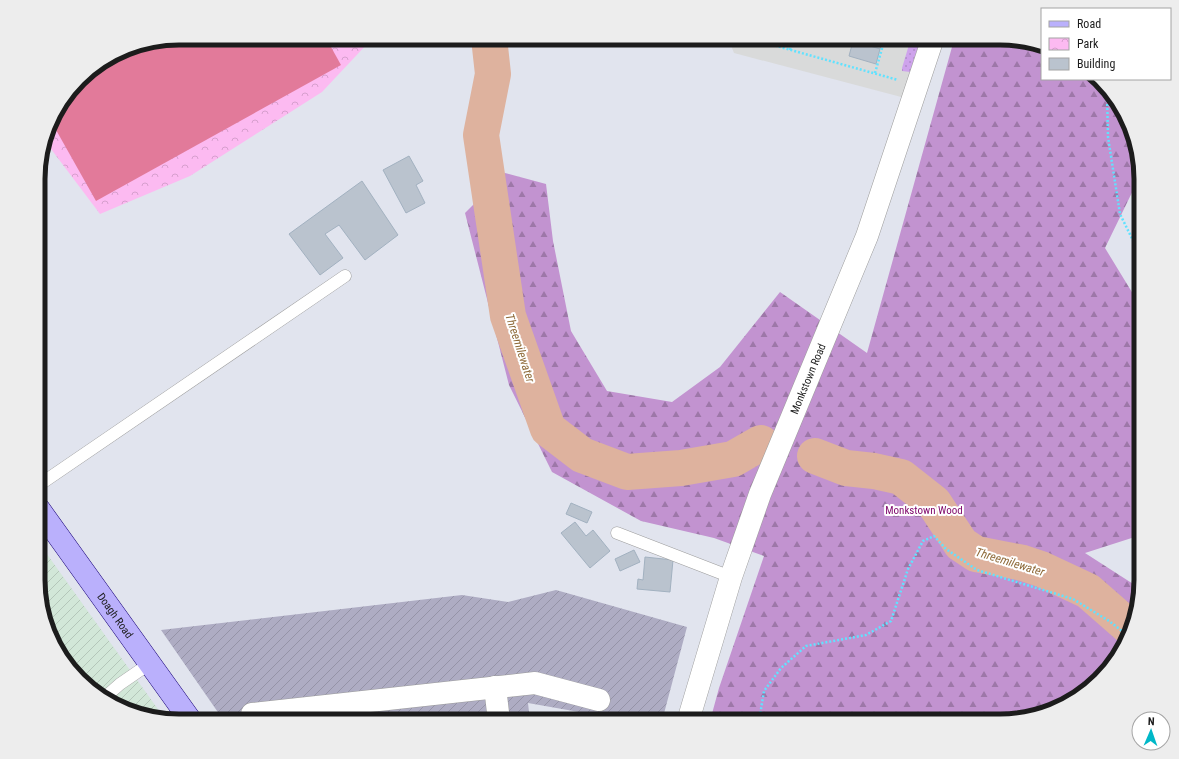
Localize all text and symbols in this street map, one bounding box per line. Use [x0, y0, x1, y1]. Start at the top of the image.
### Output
legend [1041, 8, 1171, 80]
text: Road [1077, 17, 1101, 31]
text: Park [1077, 37, 1099, 51]
text: Building [1077, 57, 1115, 71]
water label: Threemilewater [502, 312, 538, 384]
street label: Monkstown Road [787, 342, 828, 416]
park label: Monkstown Wood [885, 504, 963, 517]
water label: Threemilewater [974, 545, 1047, 579]
street label: Doagh Road [95, 590, 136, 641]
north arrow [1131, 711, 1171, 751]
text: N [1148, 715, 1155, 728]

